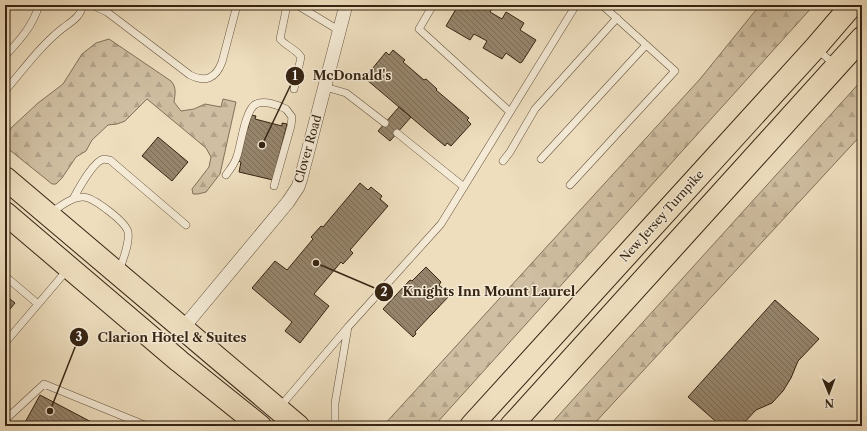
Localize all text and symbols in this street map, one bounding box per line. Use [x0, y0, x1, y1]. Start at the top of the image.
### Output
callout: McDonald's [285, 63, 399, 88]
text: McDonald's [313, 67, 391, 83]
text: 1 [292, 68, 298, 83]
street label: Clover Road [291, 112, 325, 185]
street label: New Jersey Turnpike [616, 166, 707, 265]
callout: Knights Inn Mount Laurel [374, 279, 583, 304]
text: Knights Inn Mount Laurel [403, 283, 576, 299]
text: 2 [380, 284, 388, 299]
callout: Clarion Hotel & Suites [69, 325, 255, 350]
text: 3 [76, 329, 83, 344]
text: Clarion Hotel & Suites [97, 329, 247, 345]
north arrow [809, 373, 849, 413]
text: N [824, 396, 834, 410]

